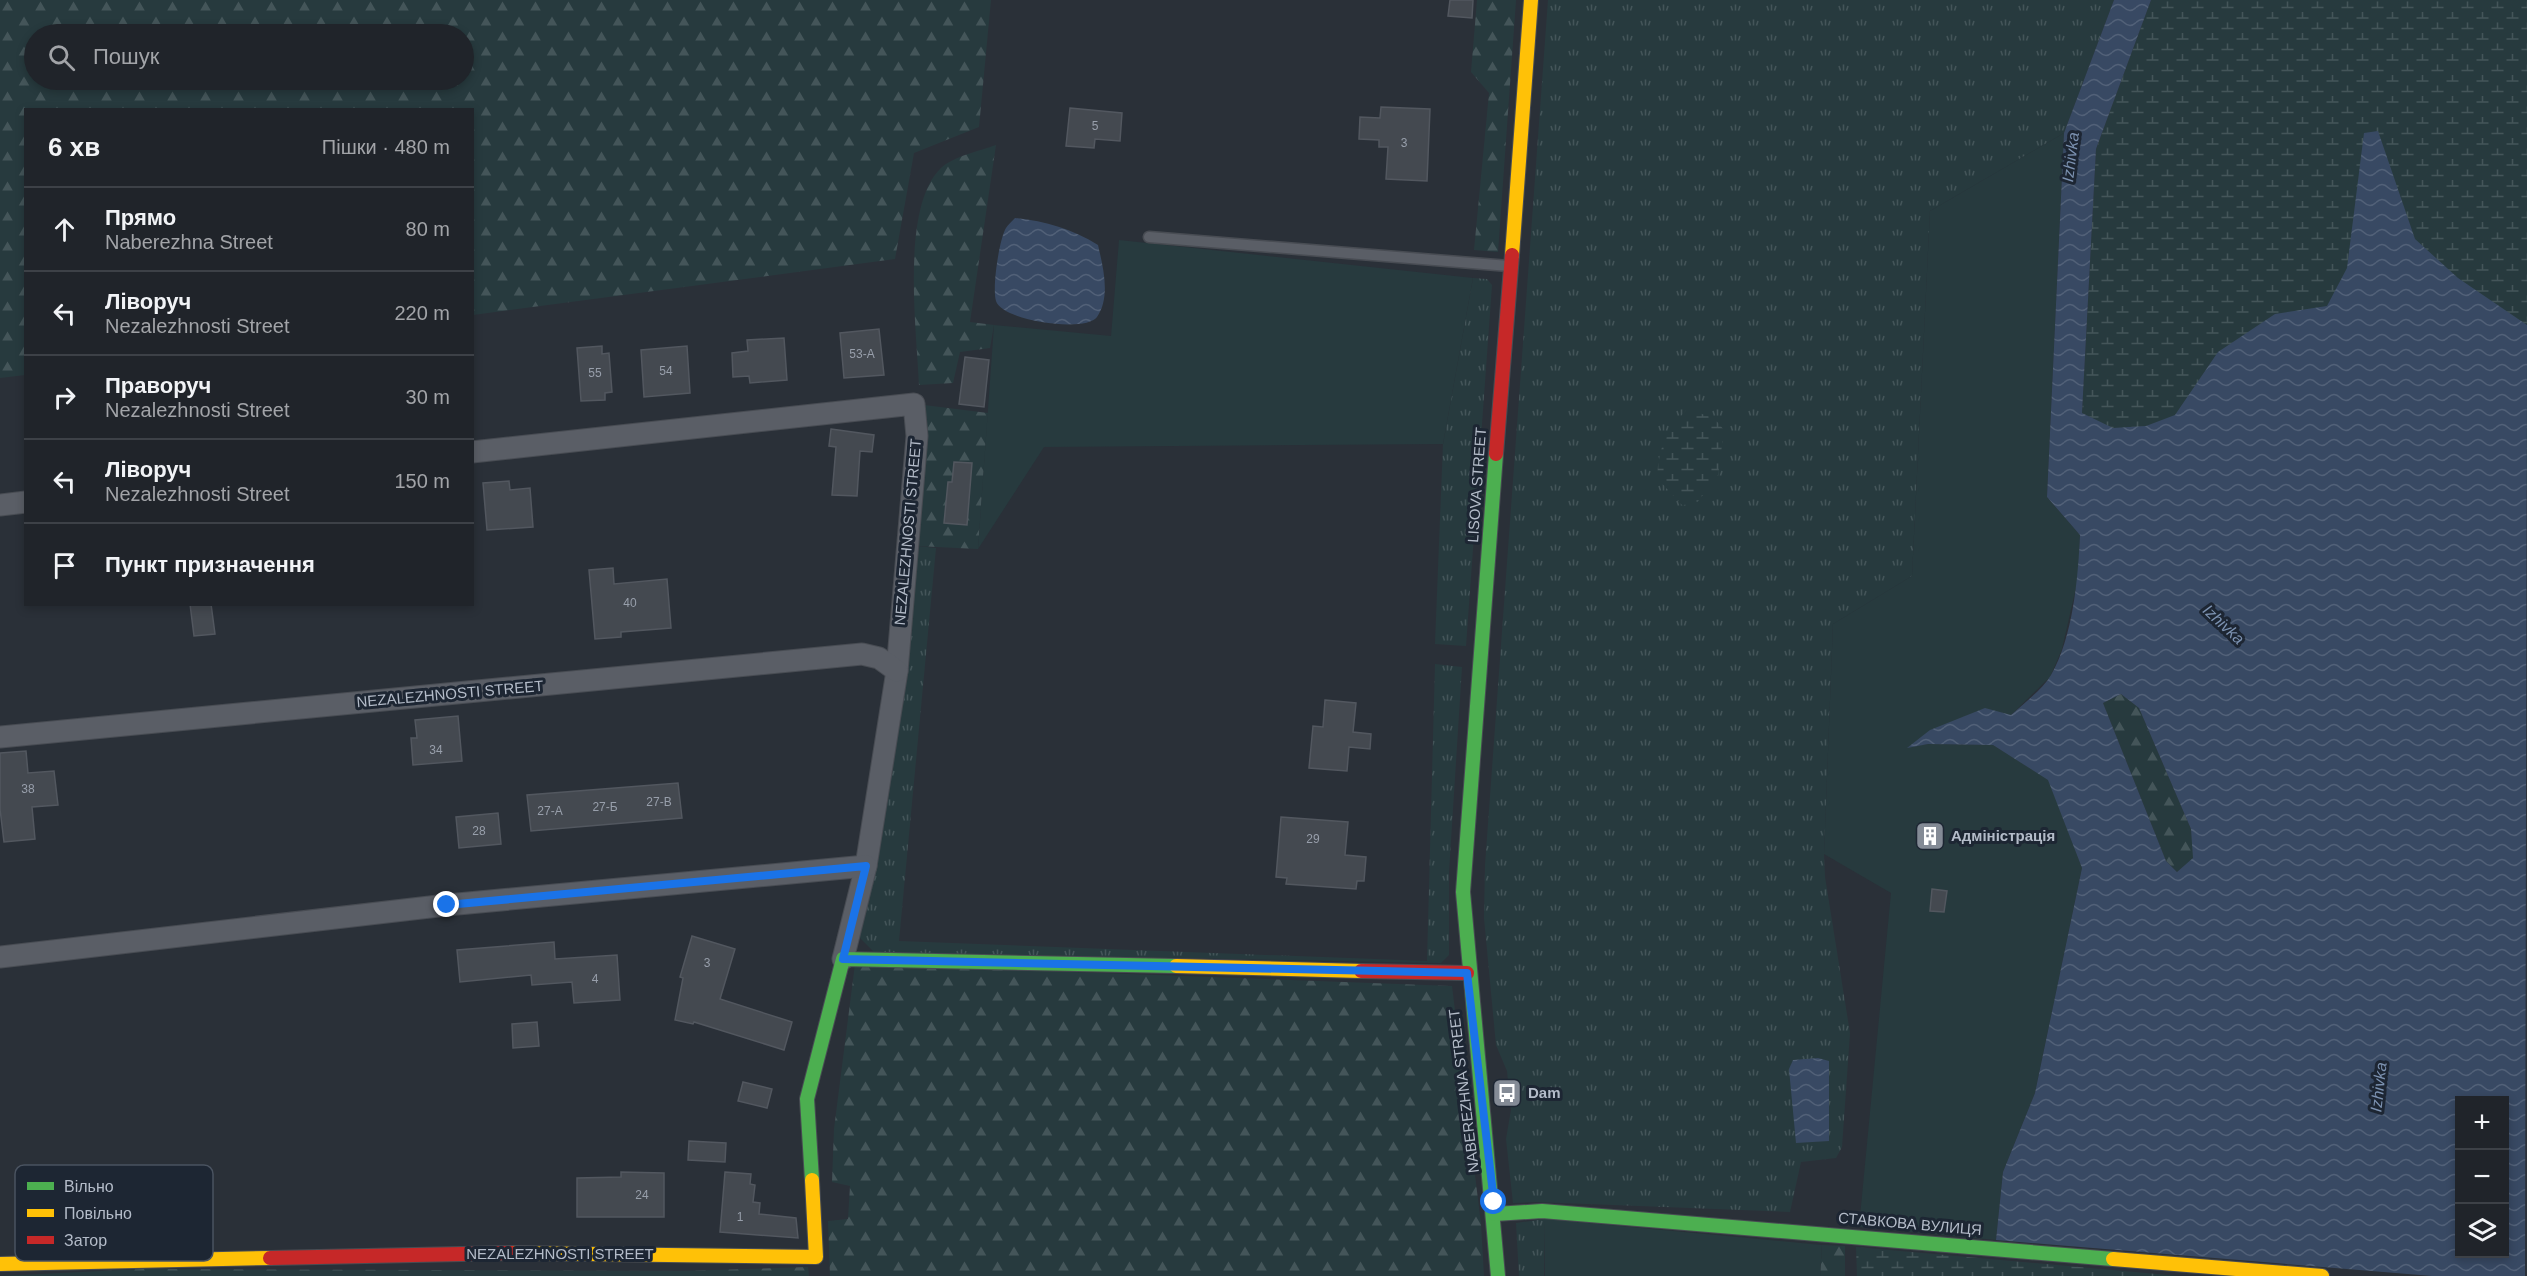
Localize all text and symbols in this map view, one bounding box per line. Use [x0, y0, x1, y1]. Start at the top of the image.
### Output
search box [24, 24, 474, 90]
icon: search [45, 41, 78, 74]
text: Пошук [93, 44, 159, 69]
house number: 5 [1092, 119, 1099, 133]
water label: Izhivka [2059, 131, 2082, 183]
text: 6 хв [48, 132, 100, 162]
text: Пішки · 480 m [322, 136, 450, 158]
house number: 3 [1401, 136, 1408, 150]
text: Прямо [105, 205, 176, 230]
icon: ahead [48, 213, 81, 246]
text: 80 m [406, 218, 450, 240]
text: Naberezhna Street [105, 231, 273, 253]
text: Ліворуч [105, 289, 191, 314]
icon: left [48, 297, 81, 330]
text: 220 m [394, 302, 450, 324]
text: Nezalezhnosti Street [105, 315, 290, 337]
house number: 53-А [849, 347, 875, 361]
house number: 54 [659, 364, 673, 378]
house number: 55 [588, 366, 602, 380]
text: Праворуч [105, 373, 211, 398]
icon: right [48, 381, 81, 414]
text: 30 m [406, 386, 450, 408]
text: Nezalezhnosti Street [105, 399, 290, 421]
street label: LISOVA STREET [1464, 427, 1489, 543]
street label: NEZALEZHNOSTI STREET [891, 438, 924, 626]
text: Ліворуч [105, 457, 191, 482]
icon: left [48, 465, 81, 498]
text: 150 m [394, 470, 450, 492]
text: Nezalezhnosti Street [105, 483, 290, 505]
icon: arrive [48, 549, 81, 582]
text: Пункт призначення [105, 552, 315, 577]
house number: 40 [623, 596, 637, 610]
water label: Izhivka [2200, 601, 2248, 648]
street label: NEZALEZHNOSTI STREET [356, 677, 544, 710]
house number: 34 [429, 743, 443, 757]
house number: 38 [21, 782, 35, 796]
house number: 27-В [646, 795, 672, 809]
house number: 27-Б [592, 800, 618, 814]
house number: 27-А [537, 804, 563, 818]
building icon: Адміністрація [1914, 820, 1946, 852]
house number: 28 [472, 824, 486, 838]
place label: Адміністрація [1951, 827, 2055, 844]
house number: 29 [1306, 832, 1320, 846]
route end [433, 891, 459, 917]
house number: 3 [704, 956, 711, 970]
house number: 4 [592, 972, 599, 986]
street label: NABEREZHNA STREET [1445, 1008, 1482, 1174]
water label: Izhivka [2367, 1061, 2390, 1113]
bus stop icon: Dam [1491, 1077, 1523, 1109]
place label: Dam [1528, 1084, 1561, 1101]
map controls [2455, 1096, 2509, 1258]
button: + [2455, 1096, 2509, 1150]
button: − [2455, 1150, 2509, 1204]
legend [15, 1165, 213, 1261]
text: Вільно [64, 1178, 114, 1195]
house number: 24 [635, 1188, 649, 1202]
route start [1480, 1188, 1506, 1214]
button: layers [2455, 1204, 2509, 1258]
text: Повільно [64, 1205, 132, 1222]
street label: СТАВКОВА ВУЛИЦЯ [1838, 1209, 1983, 1238]
house number: 1 [737, 1210, 744, 1224]
text: Затор [64, 1232, 107, 1249]
street label: NEZALEZHNOSTI STREET [466, 1245, 654, 1262]

